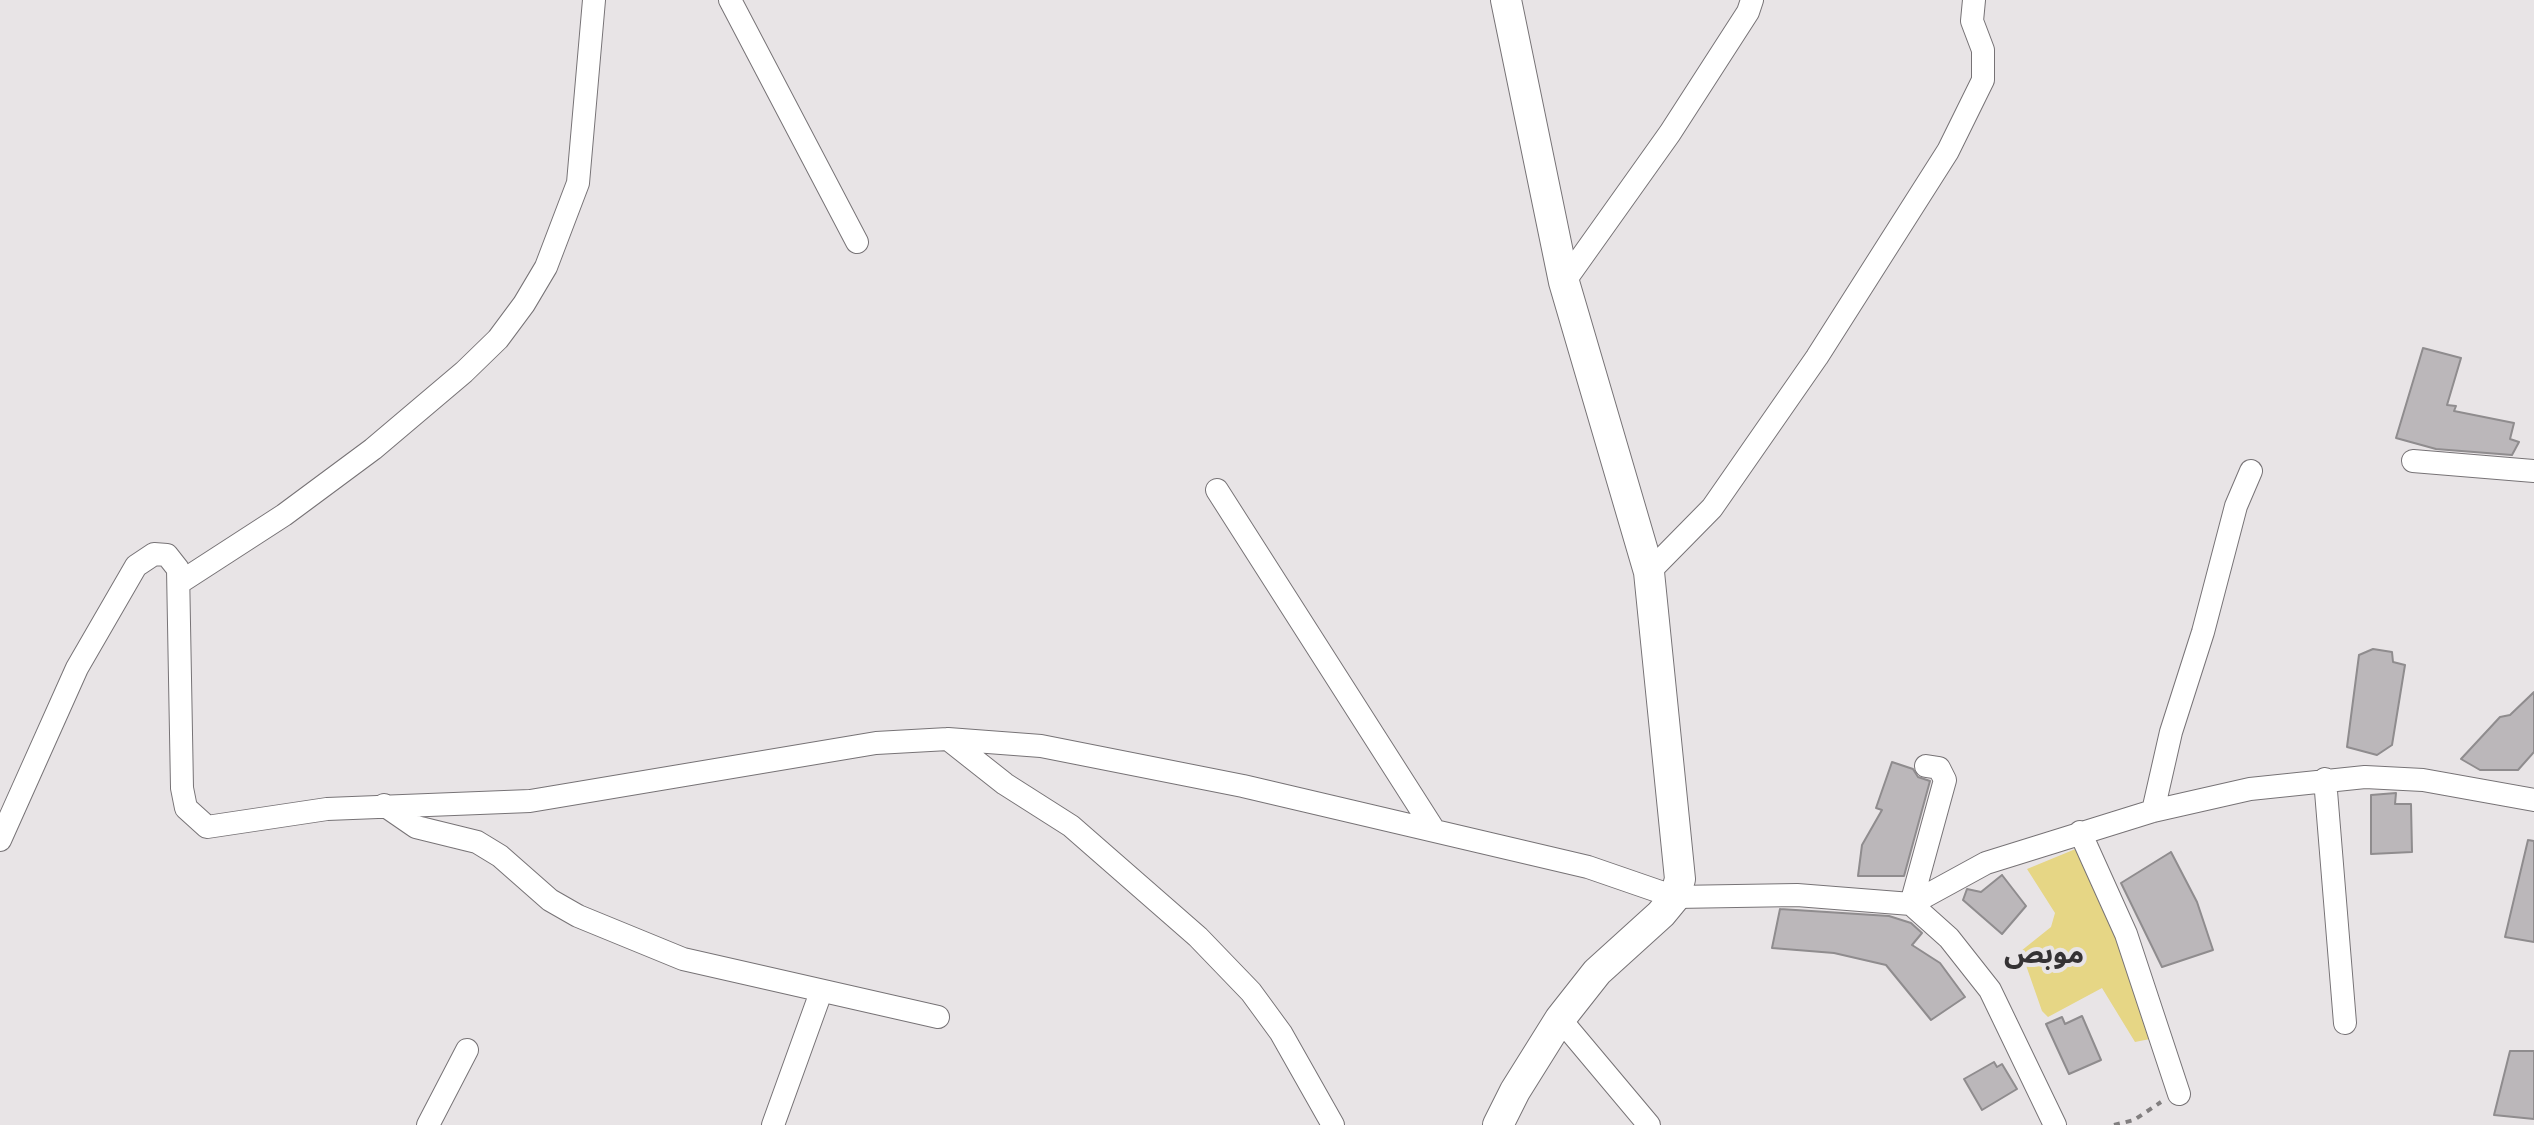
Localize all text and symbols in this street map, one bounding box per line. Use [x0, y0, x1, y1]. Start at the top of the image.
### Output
district label: موبص [2004, 939, 2084, 973]

